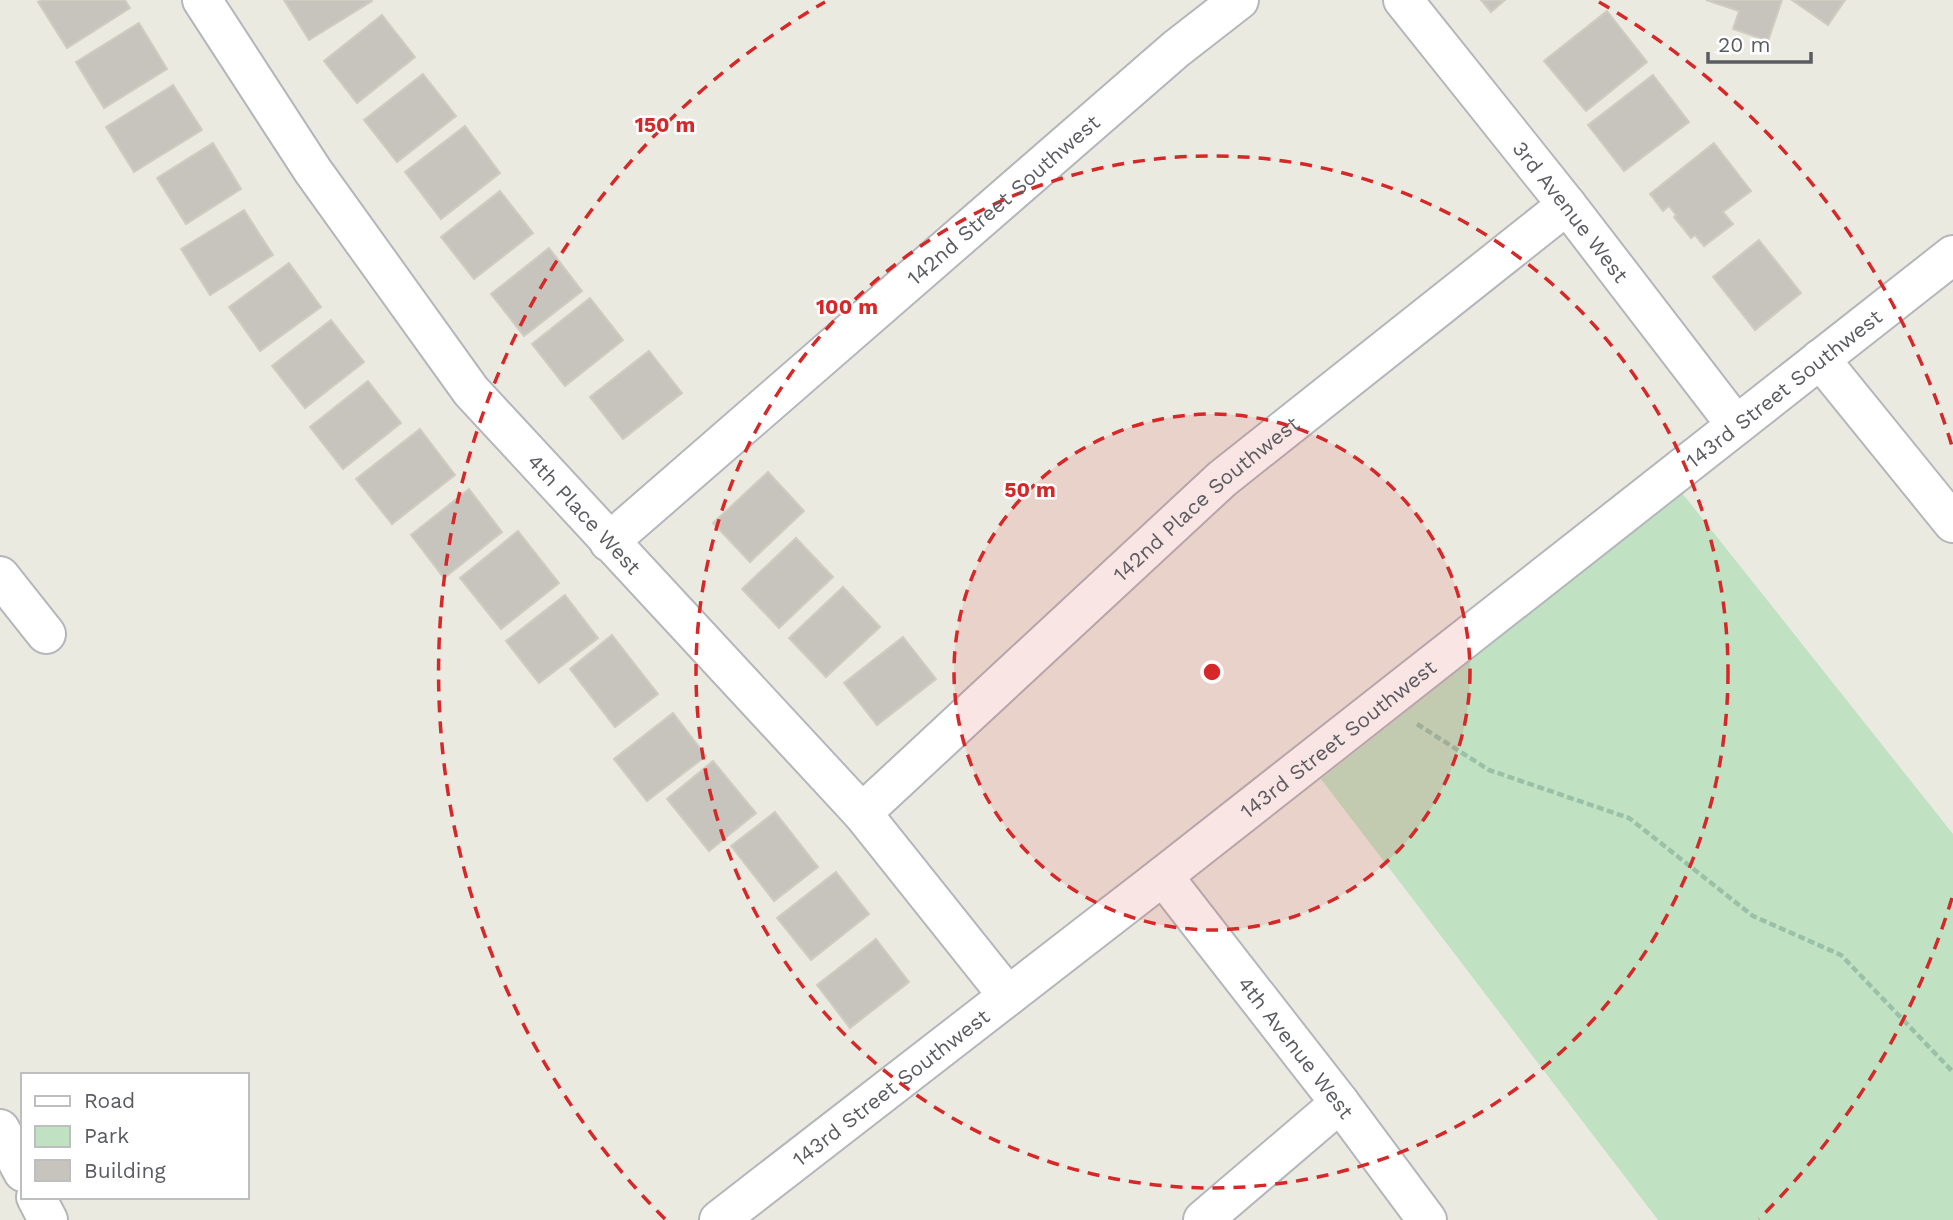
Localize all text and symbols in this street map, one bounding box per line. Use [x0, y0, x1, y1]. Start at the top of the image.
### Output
scale bar [1708, 21, 1811, 65]
text: 20 m [1718, 32, 1770, 57]
street label: 142nd Street Southwest [902, 109, 1104, 290]
text: 150 m [635, 112, 695, 137]
street label: 3rd Avenue West [1508, 136, 1634, 287]
text: 100 m [816, 294, 878, 319]
street label: 143rd Street Southwest [1681, 303, 1887, 473]
street label: 142nd Place Southwest [1108, 410, 1304, 586]
street label: 4th Place West [523, 448, 647, 579]
text: 50 m [1004, 477, 1056, 502]
street label: 143rd Street Southwest [1235, 654, 1441, 823]
centre of rings [1200, 660, 1224, 684]
street label: 4th Avenue West [1233, 971, 1360, 1123]
street label: 143rd Street Southwest [787, 1003, 994, 1171]
legend [21, 1073, 248, 1199]
text: Road [84, 1088, 135, 1113]
text: Park [84, 1123, 129, 1148]
text: Building [84, 1158, 166, 1183]

